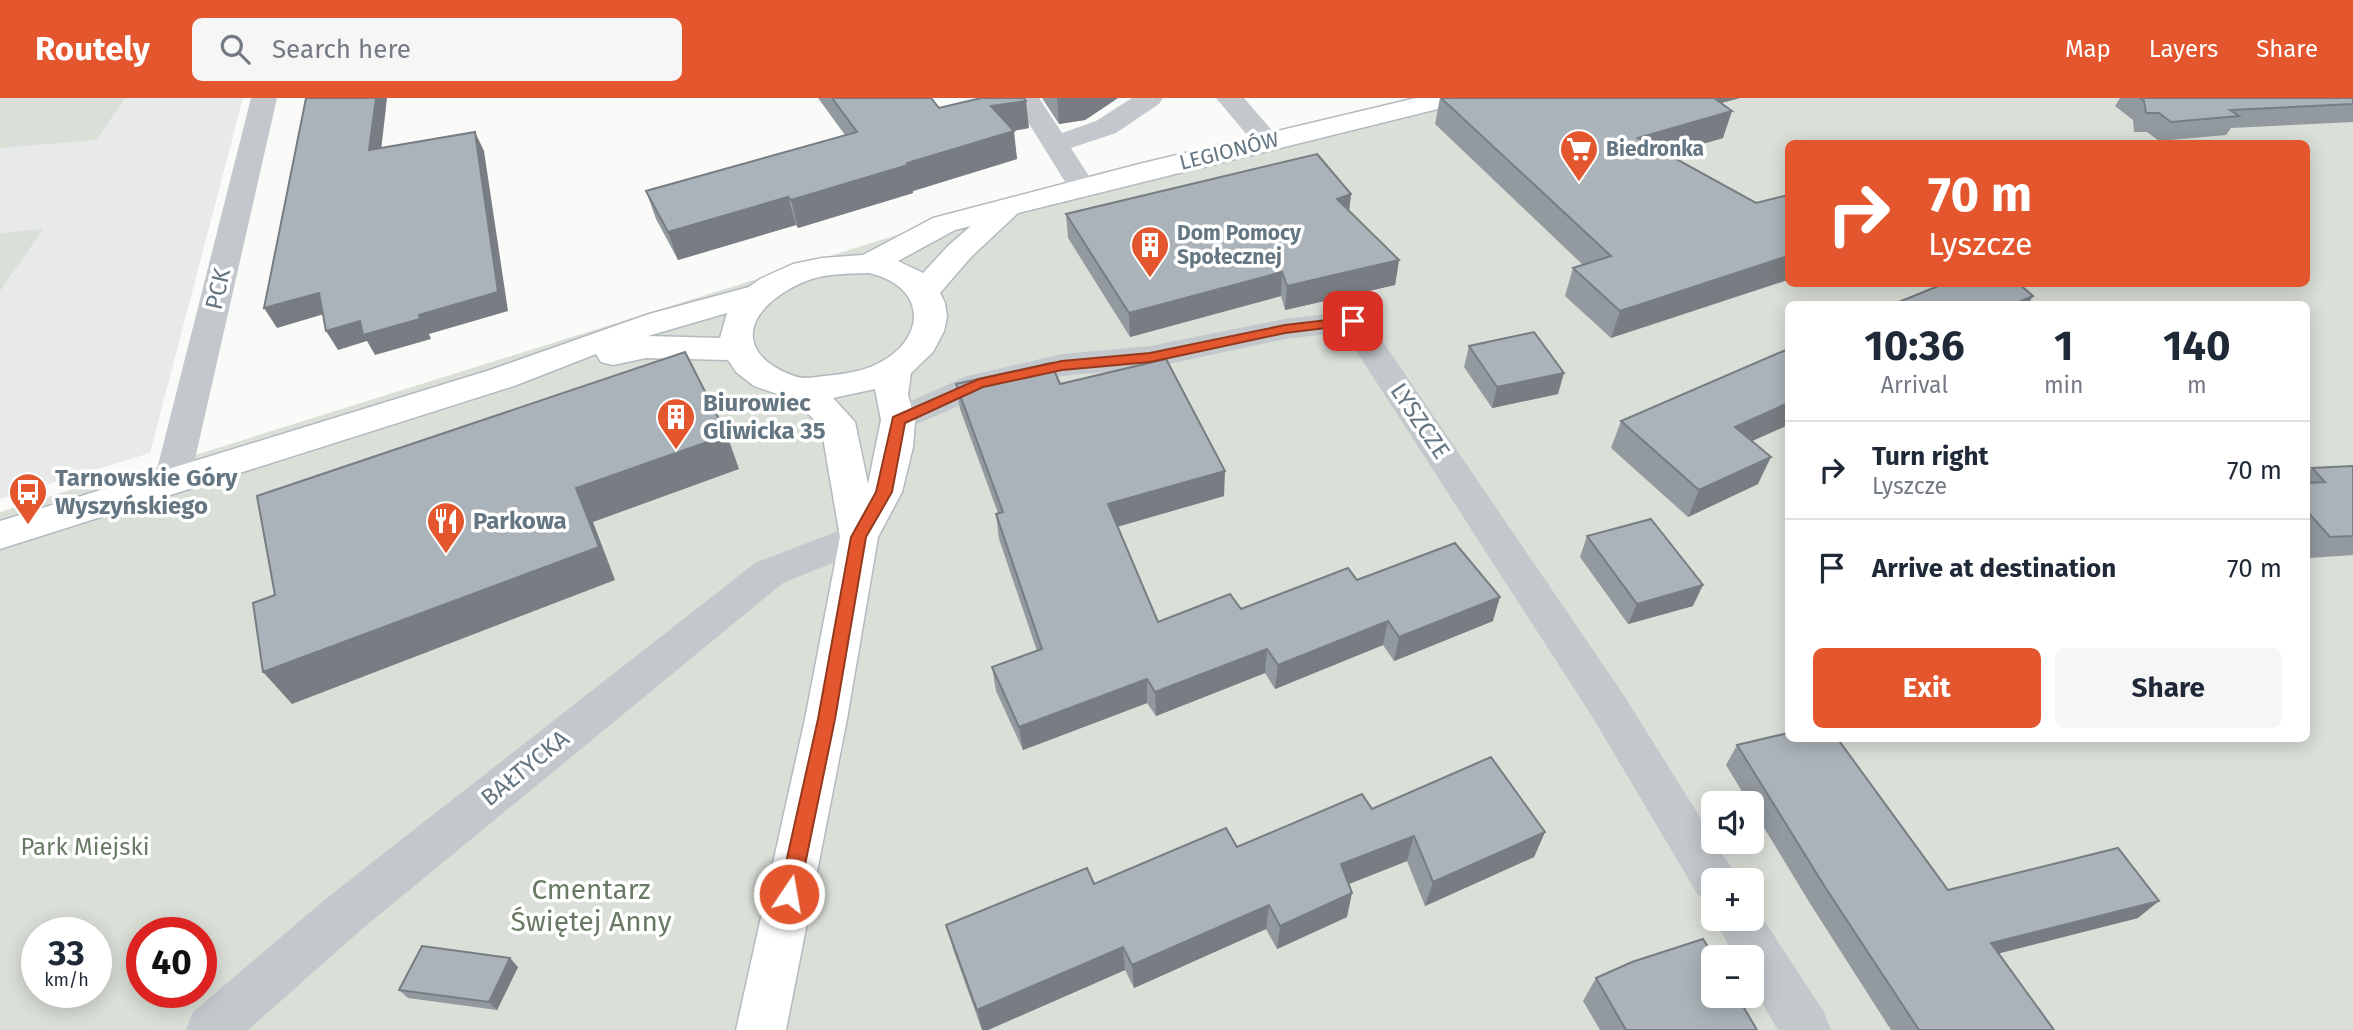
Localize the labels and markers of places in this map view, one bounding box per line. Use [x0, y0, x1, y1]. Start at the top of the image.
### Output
supermarket icon: Biedronka [1558, 128, 1600, 183]
place label: Biedronka [1606, 136, 1704, 162]
place label: Dom Pomocy Społecznej [1177, 220, 1301, 270]
building icon: Dom Pomocy Społecznej [1129, 224, 1171, 279]
pin [1323, 291, 1383, 351]
place label: Biurowiec Gliwicka 35 [703, 389, 826, 445]
building icon: Biurowiec Gliwicka 35 [655, 396, 697, 451]
place label: Tarnowskie Góry Wyszyńskiego [55, 464, 238, 520]
bus stop icon: Tarnowskie Góry Wyszyńskiego [7, 471, 49, 526]
restaurant icon: Parkowa [425, 500, 467, 555]
place label: Parkowa [473, 507, 567, 535]

